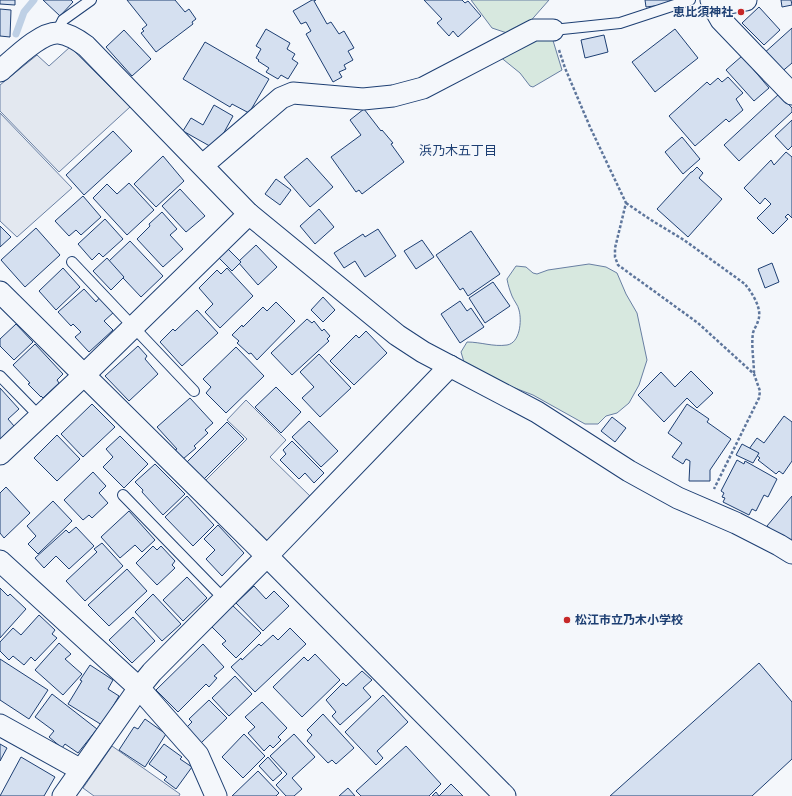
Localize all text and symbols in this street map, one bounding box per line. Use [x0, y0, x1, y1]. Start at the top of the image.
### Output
place label: 恵比須神社 [673, 5, 733, 18]
marker: 恵比須神社 [736, 7, 746, 17]
district label: 浜乃木五丁目 [419, 144, 497, 158]
place label: 松江市立乃木小学校 [575, 613, 683, 626]
marker: 松江市立乃木小学校 [562, 615, 572, 625]

